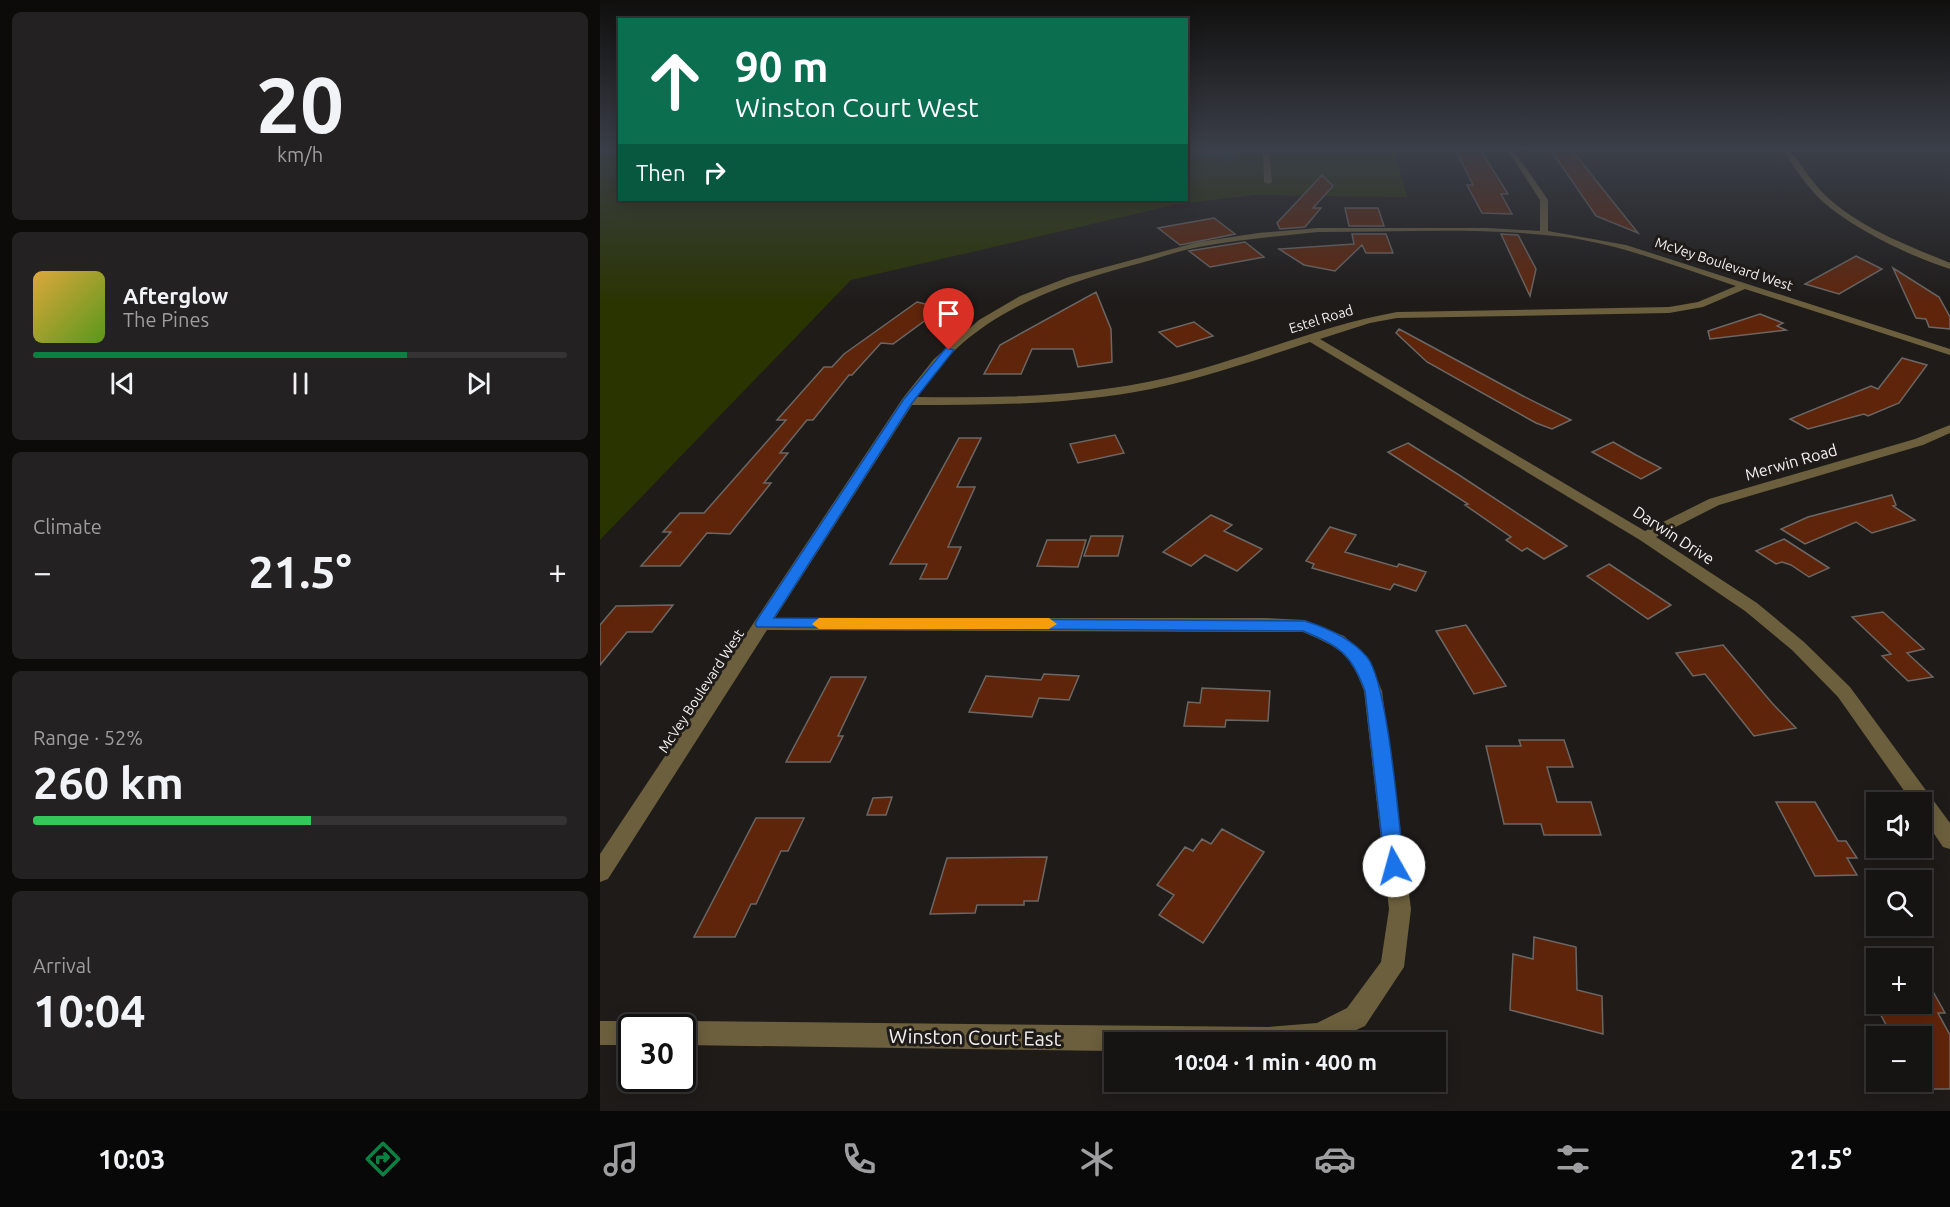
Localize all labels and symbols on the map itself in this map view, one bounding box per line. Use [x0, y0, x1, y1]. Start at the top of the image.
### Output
street label: McVey Boulevard West [1653, 234, 1795, 294]
pin [923, 288, 974, 350]
street label: Estel Road [1287, 302, 1355, 336]
street label: Merwin Road [1743, 440, 1839, 484]
street label: Darwin Drive [1630, 502, 1718, 568]
street label: McVey Boulevard West [655, 626, 747, 756]
position arrow [1362, 834, 1426, 898]
speed limit sign: 30 [618, 1014, 696, 1092]
street label: Winston Court East [888, 1024, 1062, 1050]

